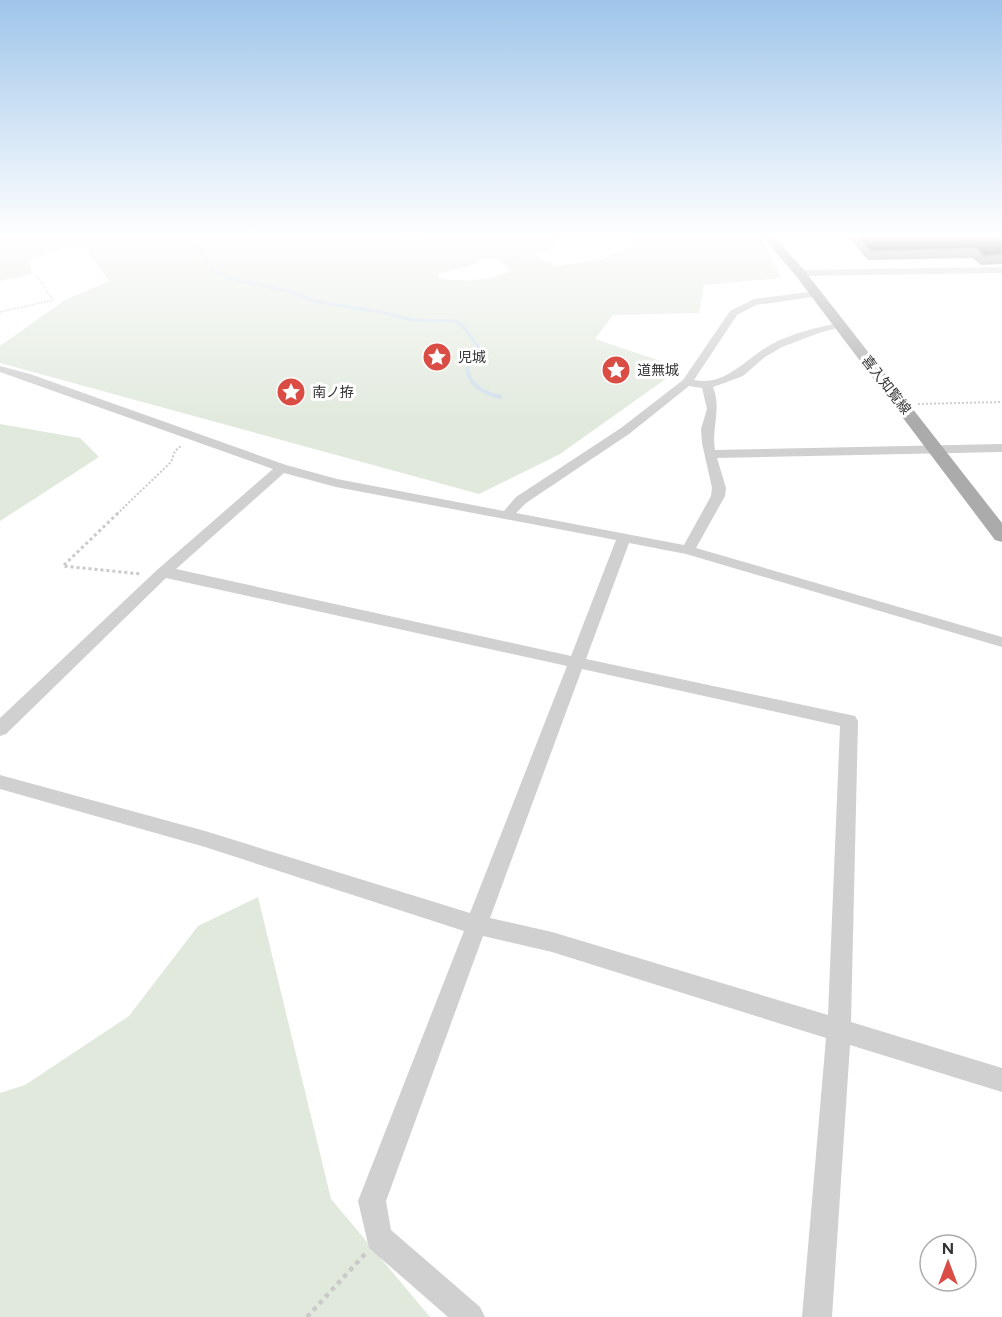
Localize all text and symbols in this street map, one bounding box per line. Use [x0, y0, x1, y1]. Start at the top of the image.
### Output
place icon: 児城 [421, 341, 453, 373]
place label: 児城 [458, 349, 486, 366]
street label: 喜入知覧線 [858, 352, 914, 418]
place icon: 道無城 [600, 354, 632, 386]
place label: 道無城 [637, 362, 679, 379]
place icon: 南ノ拵 [275, 376, 307, 408]
place label: 南ノ拵 [312, 384, 354, 401]
north arrow [918, 1233, 978, 1293]
text: N [942, 1239, 954, 1258]

